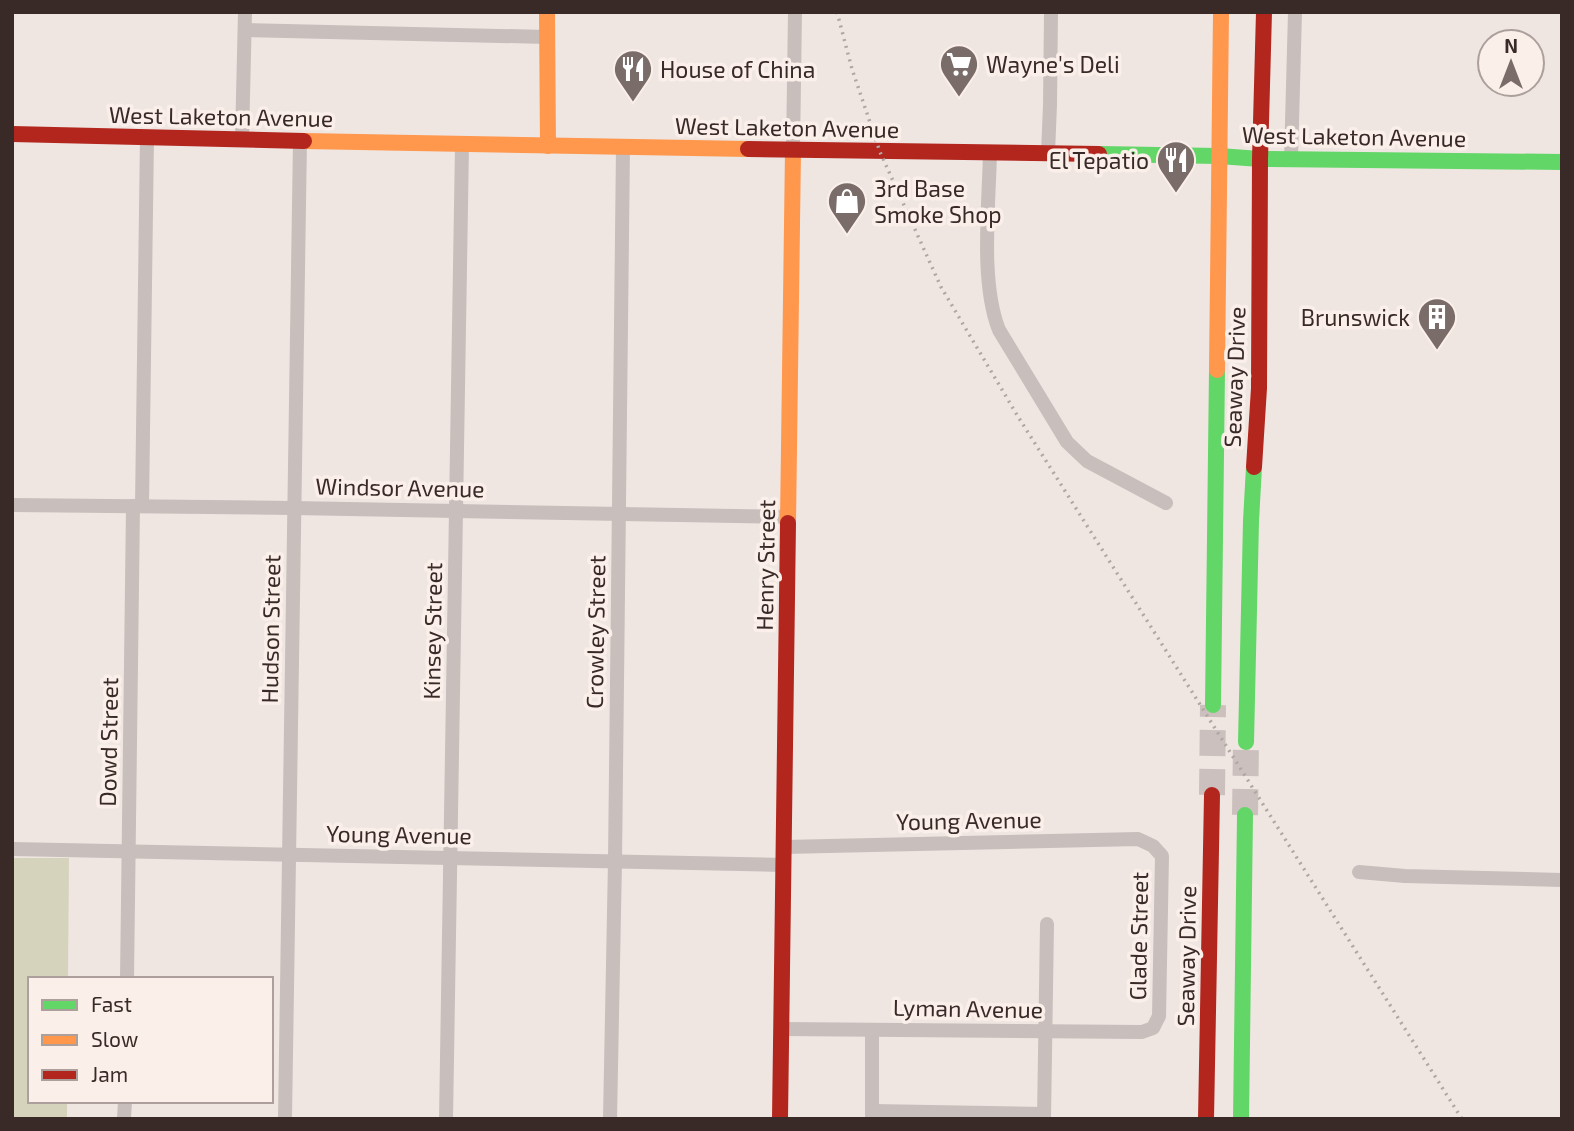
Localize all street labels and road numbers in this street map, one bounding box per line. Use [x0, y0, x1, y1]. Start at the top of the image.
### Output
street label: West Laketon Avenue [109, 100, 333, 132]
street label: West Laketon Avenue [675, 111, 899, 143]
street label: West Laketon Avenue [1242, 120, 1466, 152]
street label: Seaway Drive [1218, 306, 1250, 448]
street label: Windsor Avenue [315, 472, 485, 502]
street label: Henry Street [750, 499, 780, 631]
street label: Hudson Street [255, 554, 285, 704]
street label: Crowley Street [580, 555, 610, 709]
street label: Kinsey Street [417, 562, 447, 700]
street label: Dowd Street [93, 677, 123, 807]
street label: Young Avenue [896, 805, 1042, 835]
street label: Young Avenue [326, 819, 472, 849]
street label: Glade Street [1123, 871, 1153, 1000]
street label: Seaway Drive [1171, 885, 1201, 1027]
street label: Lyman Avenue [893, 993, 1043, 1023]

